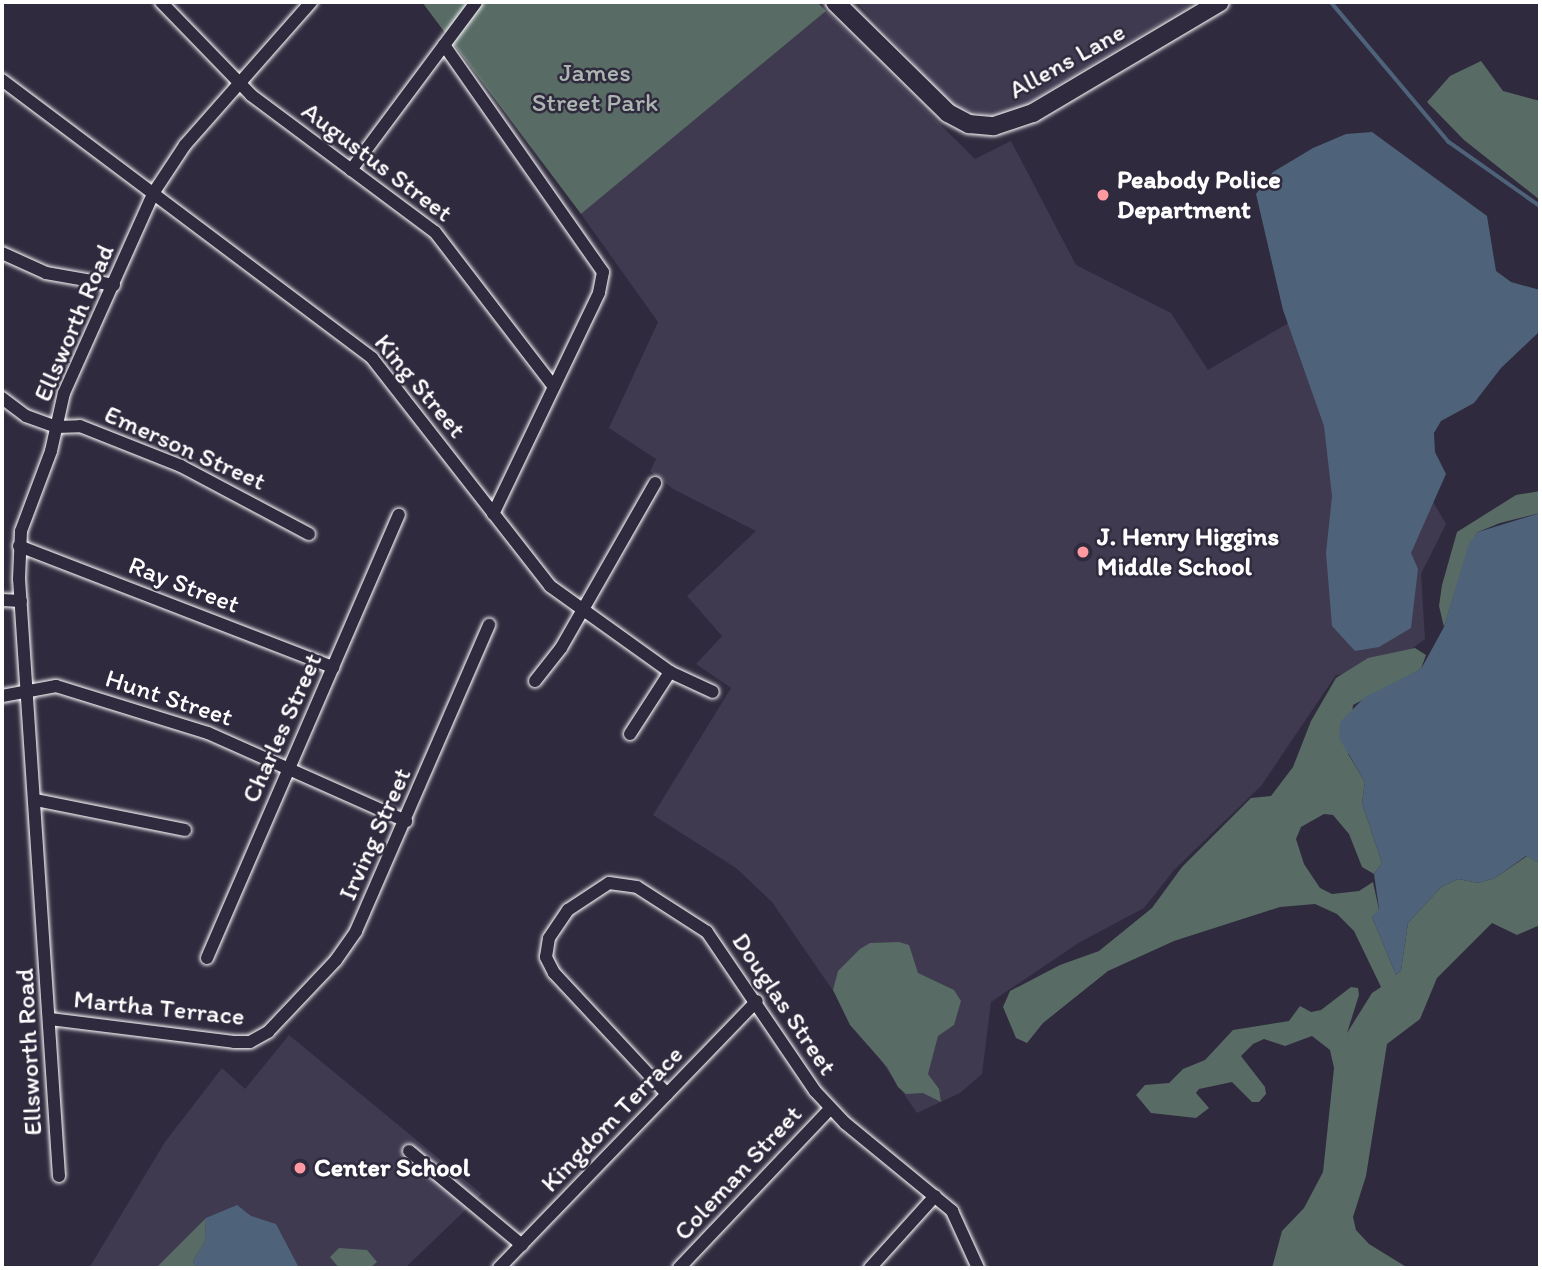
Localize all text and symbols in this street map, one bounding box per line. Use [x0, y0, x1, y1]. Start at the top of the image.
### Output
street label: Allens Lane [1003, 16, 1131, 106]
park label: James Street Park [532, 57, 658, 119]
street label: Augustus Street [296, 95, 458, 229]
place label: Peabody Police Department [1117, 164, 1281, 226]
marker: Peabody Police Department [1095, 187, 1111, 203]
street label: Ellsworth Road [27, 240, 121, 406]
street label: King Street [368, 328, 472, 444]
street label: Emerson Street [100, 399, 270, 497]
place label: J. Henry Higgins Middle School [1097, 521, 1279, 582]
marker: J. Henry Higgins Middle School [1075, 544, 1091, 560]
street label: Ray Street [124, 550, 244, 620]
street label: Charles Street [235, 649, 329, 807]
street label: Hunt Street [102, 663, 236, 733]
street label: Irving Street [332, 763, 418, 905]
street label: Douglas Street [725, 927, 843, 1081]
street label: Ellsworth Road [9, 968, 49, 1136]
street label: Martha Terrace [74, 984, 244, 1032]
street label: Kingdom Terrace [535, 1040, 689, 1198]
street label: Coleman Street [667, 1099, 809, 1247]
place label: Center School [314, 1152, 470, 1184]
marker: Center School [292, 1160, 308, 1176]

